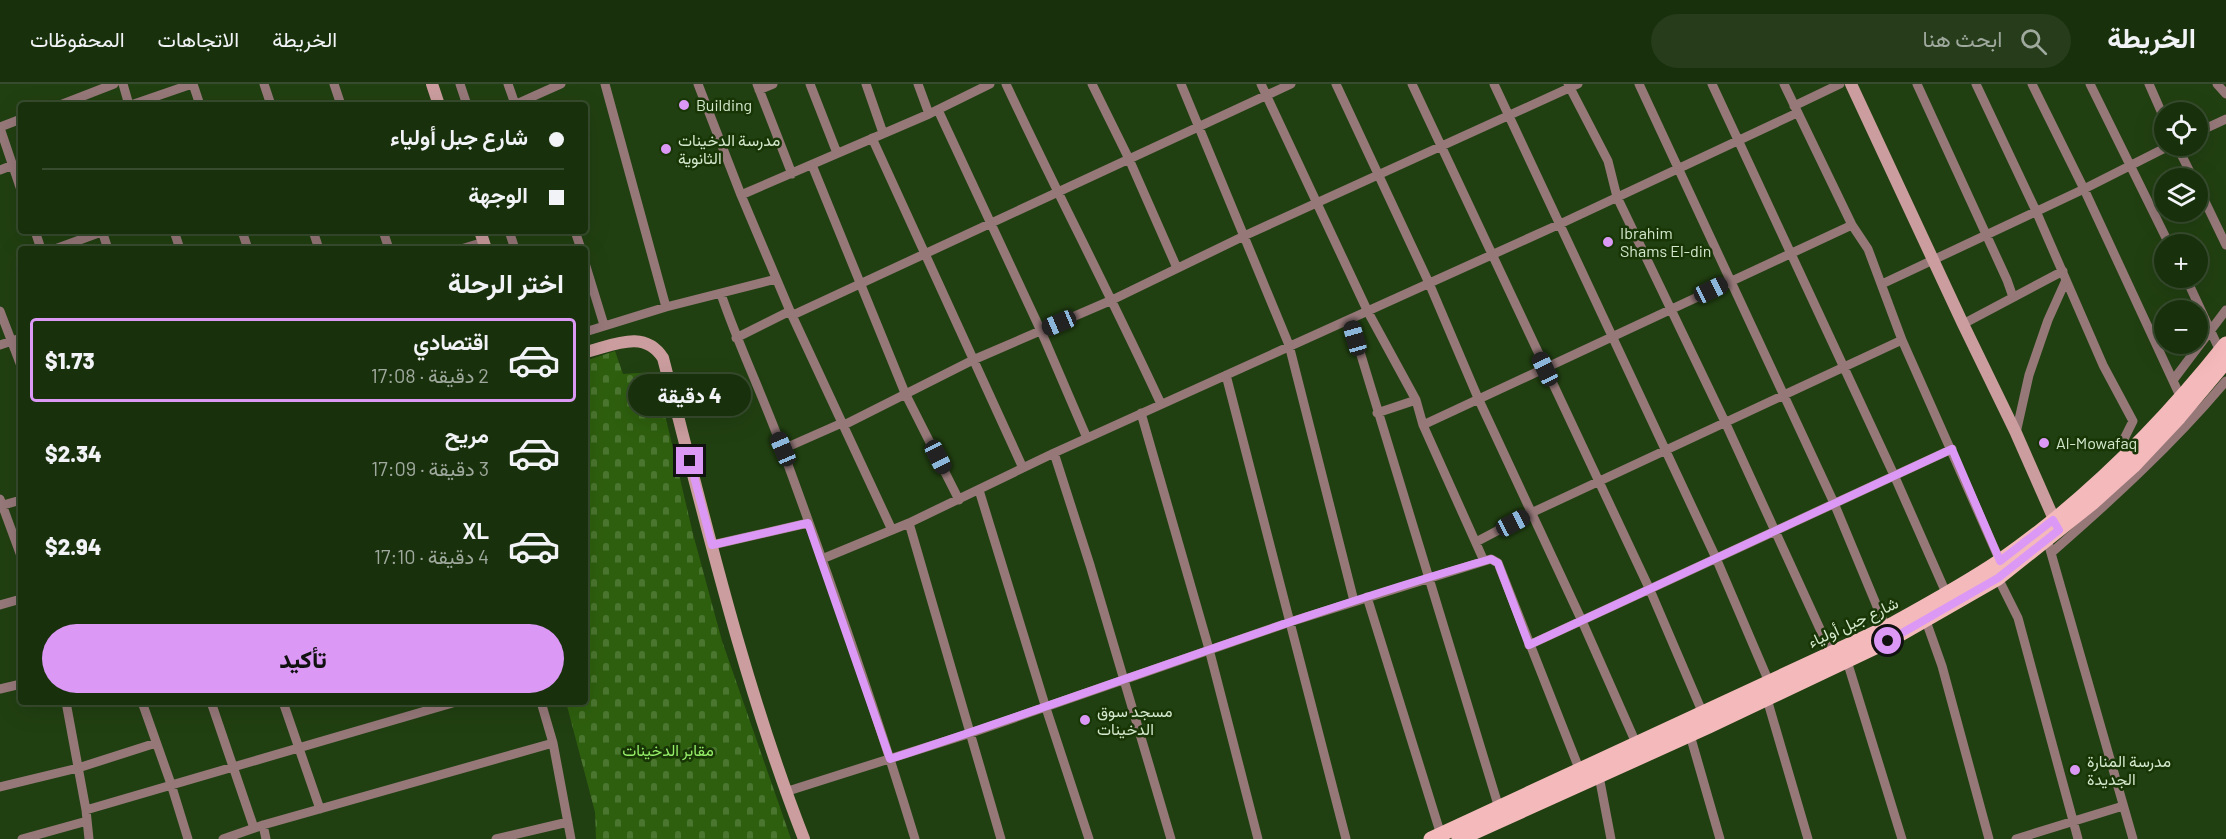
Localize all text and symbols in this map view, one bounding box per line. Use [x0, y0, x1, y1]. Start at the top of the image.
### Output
search box [1651, 14, 2071, 68]
text: الخريطة [2107, 20, 2196, 54]
text: ابحث هنا [1922, 25, 2002, 51]
icon: search [2017, 25, 2050, 58]
text: المحفوظات [30, 26, 125, 51]
text: الاتجاهات [158, 26, 239, 51]
text: الخريطة [272, 26, 337, 51]
place label: Building [696, 95, 752, 114]
marker: Building [677, 98, 691, 112]
map controls [2154, 102, 2208, 354]
button: locate [2154, 102, 2208, 156]
text: شارع جبل أولياء [390, 123, 528, 149]
place label: مدرسة الدخينات الثانوية [678, 130, 780, 169]
marker: مدرسة الدخينات الثانوية [659, 142, 673, 156]
button: layers [2154, 168, 2208, 222]
text: الوجهة [468, 181, 528, 207]
place label: Ibrahim Shams El-din [1620, 223, 1711, 260]
button: + [2154, 234, 2208, 288]
marker: Ibrahim Shams El-din [1601, 235, 1615, 249]
text: اختر الرحلة [448, 266, 564, 298]
car [1691, 274, 1731, 306]
button: − [2154, 300, 2208, 354]
car [1039, 308, 1079, 338]
car [1341, 318, 1369, 358]
text: اقتصادي [413, 328, 489, 354]
icon: car [507, 333, 561, 387]
text: $1.73 [45, 347, 95, 373]
car [1529, 349, 1561, 389]
text: 2 دقيقة · 17:08 [371, 363, 489, 387]
callout: 4 دقيقة [628, 374, 752, 416]
text: 4 دقيقة [658, 383, 721, 407]
text: مريح [445, 421, 489, 447]
icon: car [507, 426, 561, 480]
car [768, 429, 798, 469]
place label: Al-Mowafaq [2056, 433, 2137, 452]
marker: Al-Mowafaq [2037, 436, 2051, 450]
car [922, 437, 954, 477]
text: $2.34 [45, 440, 102, 466]
route end [676, 447, 703, 474]
text: 3 دقيقة · 17:09 [371, 456, 489, 480]
car [1493, 507, 1533, 539]
text: XL [463, 517, 489, 543]
icon: car [507, 519, 561, 573]
text: $2.94 [45, 533, 102, 559]
text: 4 دقيقة · 17:10 [374, 544, 489, 568]
street label: شارع جبل أولياء [1805, 592, 1902, 653]
button: تأكيد [42, 624, 564, 693]
route start [1874, 627, 1901, 654]
place label: مسجد سوق الدخينات [1097, 701, 1172, 739]
marker: مسجد سوق الدخينات [1078, 713, 1092, 727]
park label: مقابر الدخينات [622, 740, 714, 761]
place label: مدرسة المنارة الجديدة [2087, 751, 2171, 789]
marker: مدرسة المنارة الجديدة [2068, 763, 2082, 777]

